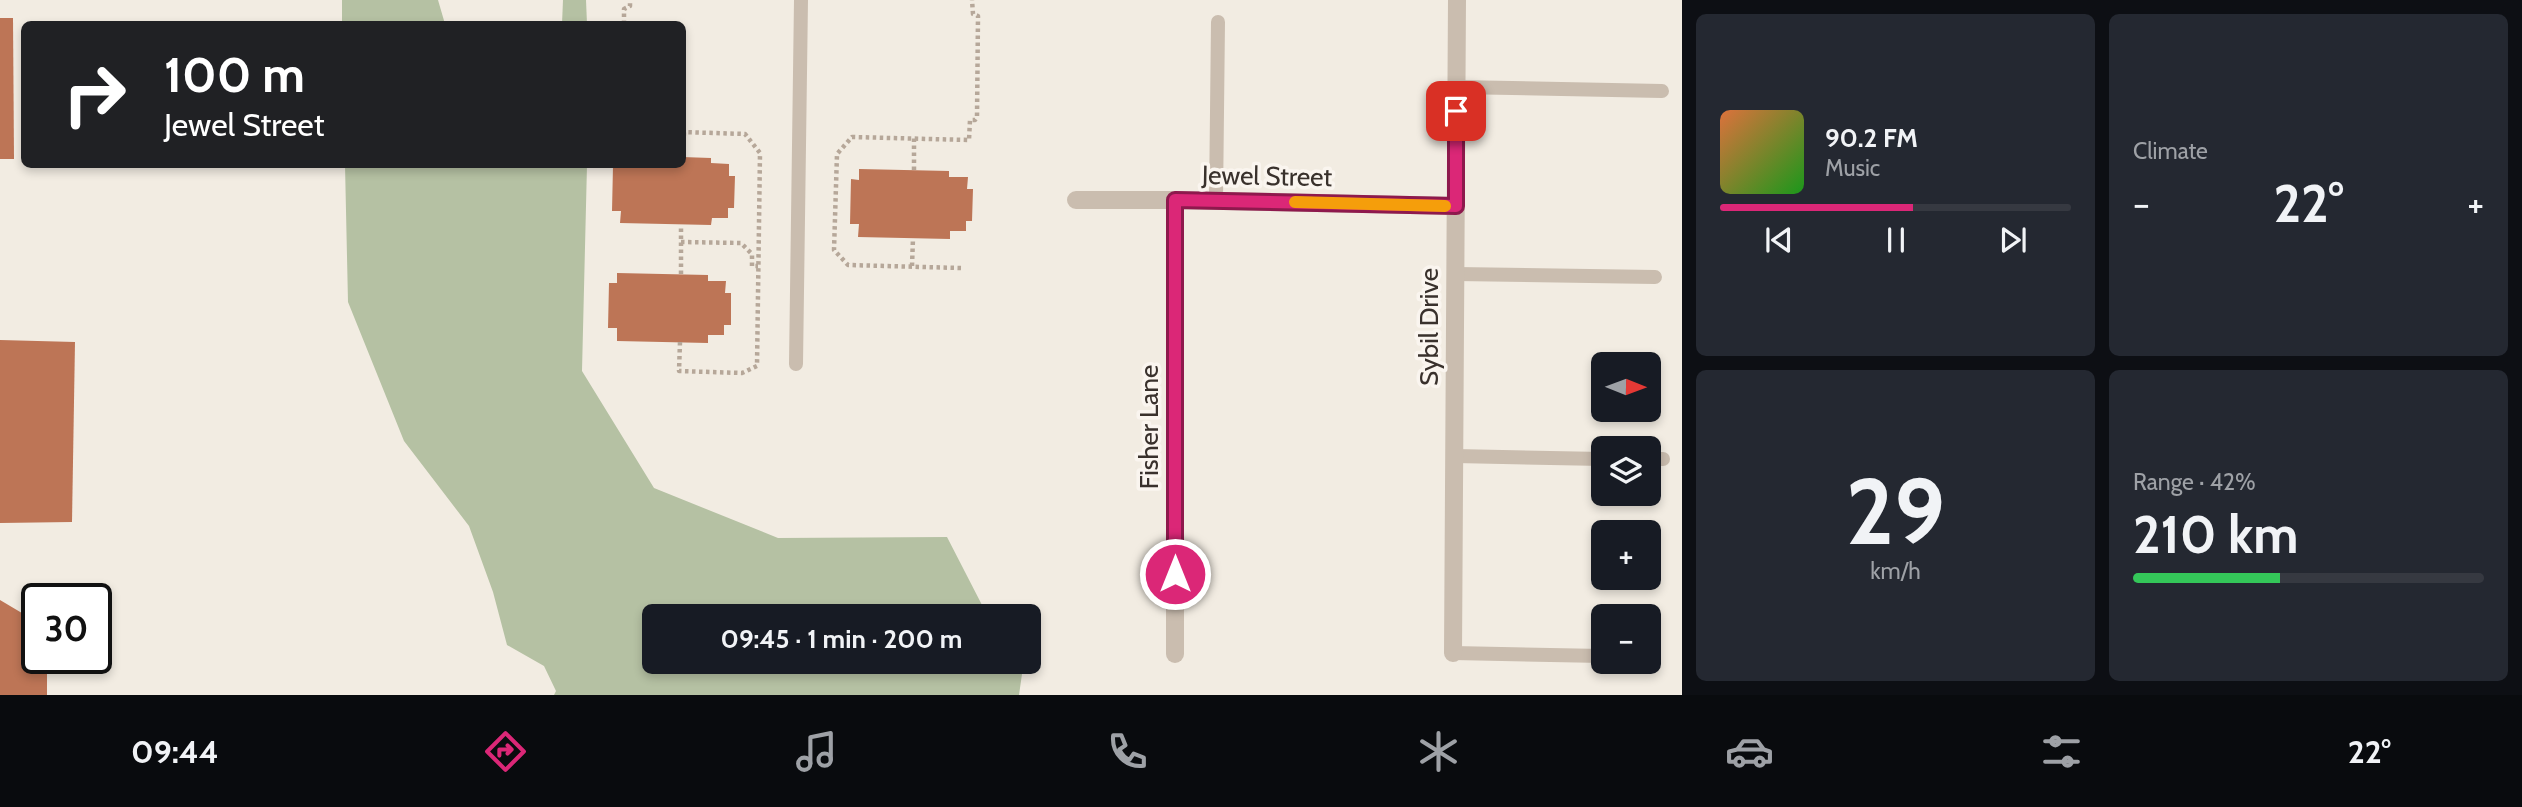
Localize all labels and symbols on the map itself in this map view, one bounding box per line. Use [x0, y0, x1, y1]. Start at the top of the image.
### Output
pin [1426, 81, 1486, 141]
street label: Jewel Street [1201, 159, 1333, 193]
street label: Sybil Drive [1413, 268, 1445, 386]
north arrow [1591, 352, 1661, 422]
street label: Fisher Lane [1133, 365, 1165, 489]
position arrow [1138, 537, 1212, 611]
speed limit sign: 30 [21, 583, 112, 674]

